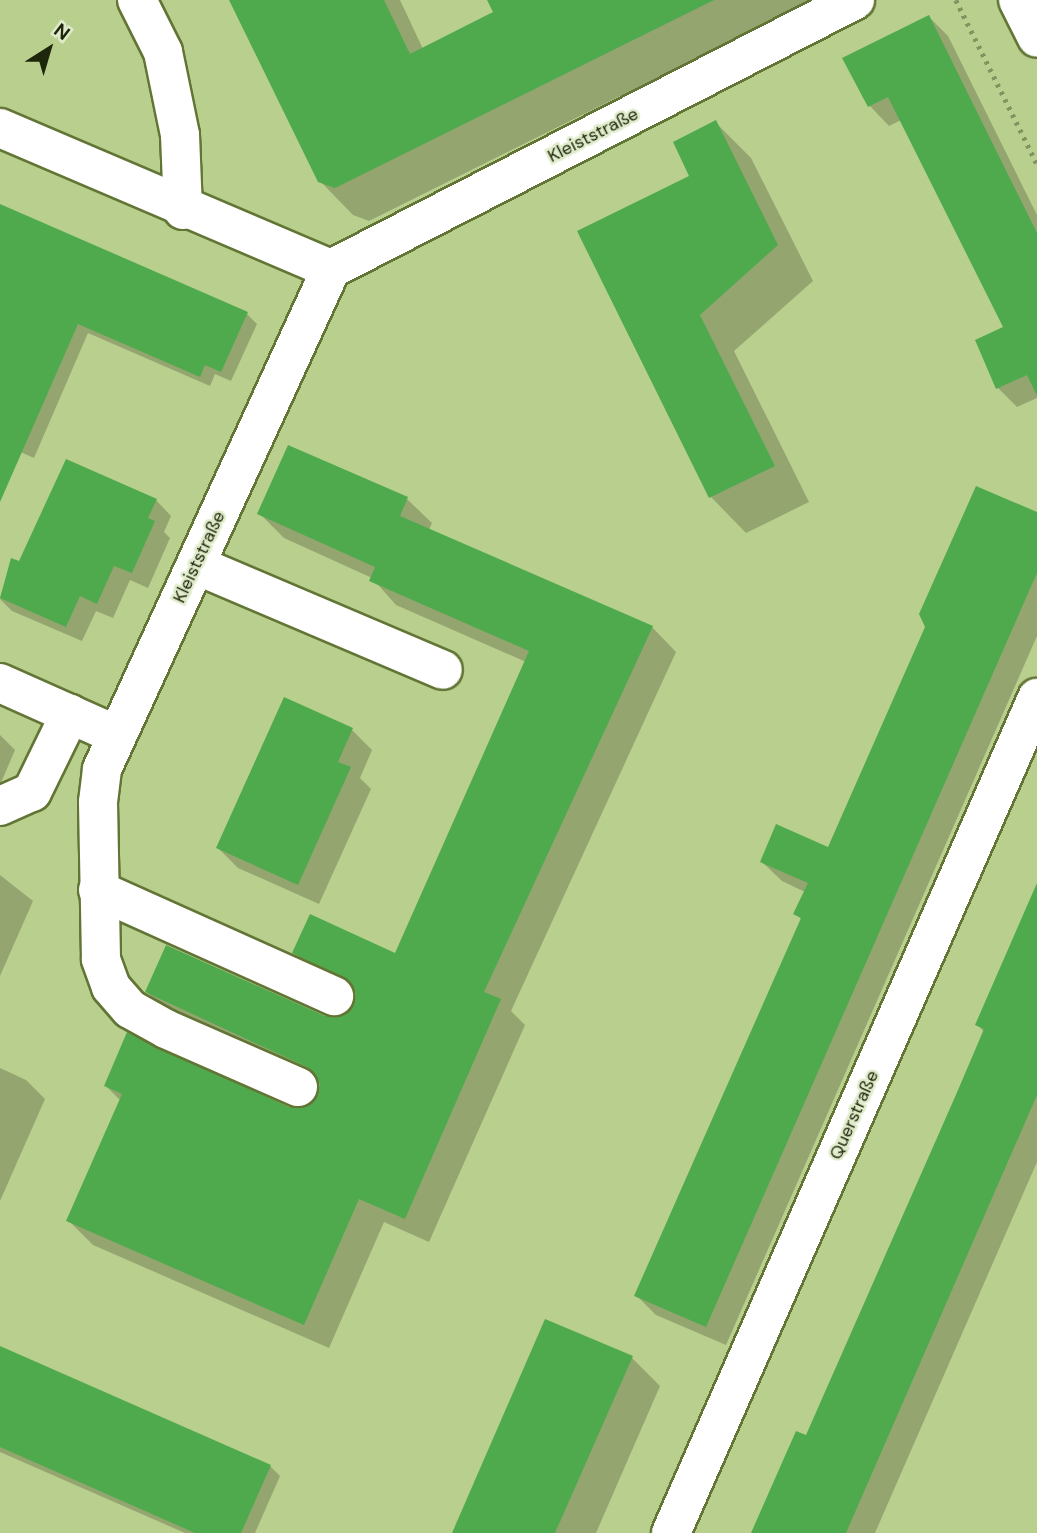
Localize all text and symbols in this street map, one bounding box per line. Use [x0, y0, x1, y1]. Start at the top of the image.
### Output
north arrow [14, 14, 84, 84]
text: N [49, 18, 75, 46]
street label: Kleiststraße [544, 103, 642, 167]
street label: Kleiststraße [168, 508, 230, 606]
street label: Querstraße [825, 1067, 883, 1163]

